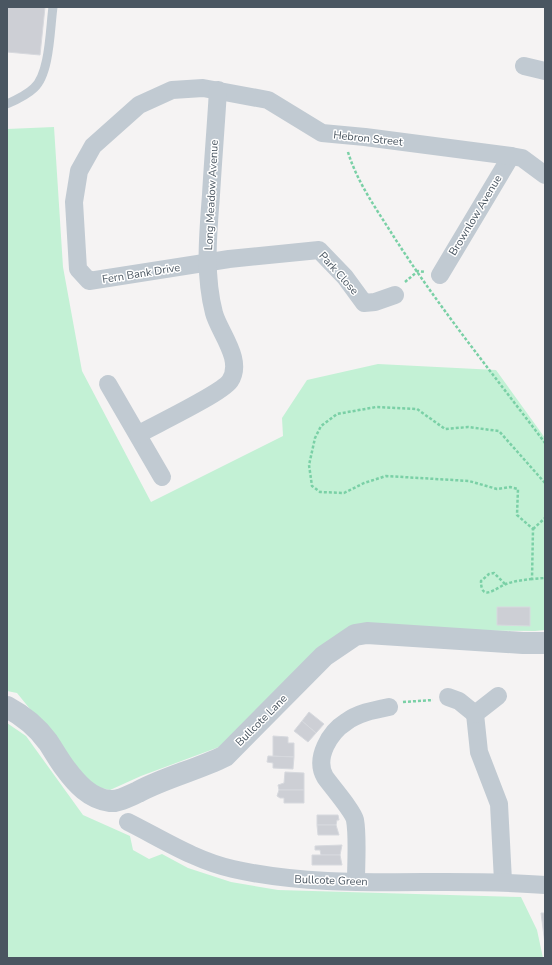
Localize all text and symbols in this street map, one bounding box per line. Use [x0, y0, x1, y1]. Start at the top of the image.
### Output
street label: Hebron Street [332, 127, 404, 150]
street label: Long Meadow Avenue [201, 139, 222, 251]
street label: Brownlow Avenue [445, 172, 506, 258]
street label: Park Close [315, 249, 362, 298]
street label: Fern Bank Drive [101, 260, 181, 287]
street label: Bullcote Lane [232, 691, 291, 750]
street label: Bullcote Green [294, 872, 368, 889]

